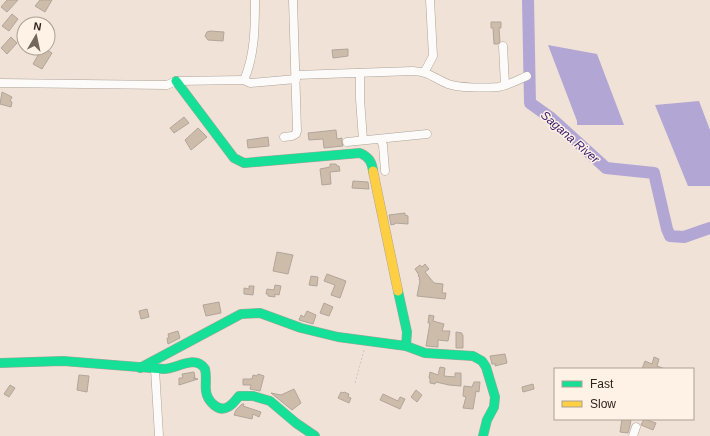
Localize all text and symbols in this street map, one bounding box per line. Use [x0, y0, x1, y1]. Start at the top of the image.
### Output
north arrow [16, 16, 56, 56]
text: N [33, 20, 42, 33]
water label: Sagana River [538, 108, 603, 167]
legend [554, 368, 694, 420]
text: Fast [590, 377, 614, 391]
text: Slow [590, 397, 616, 411]

